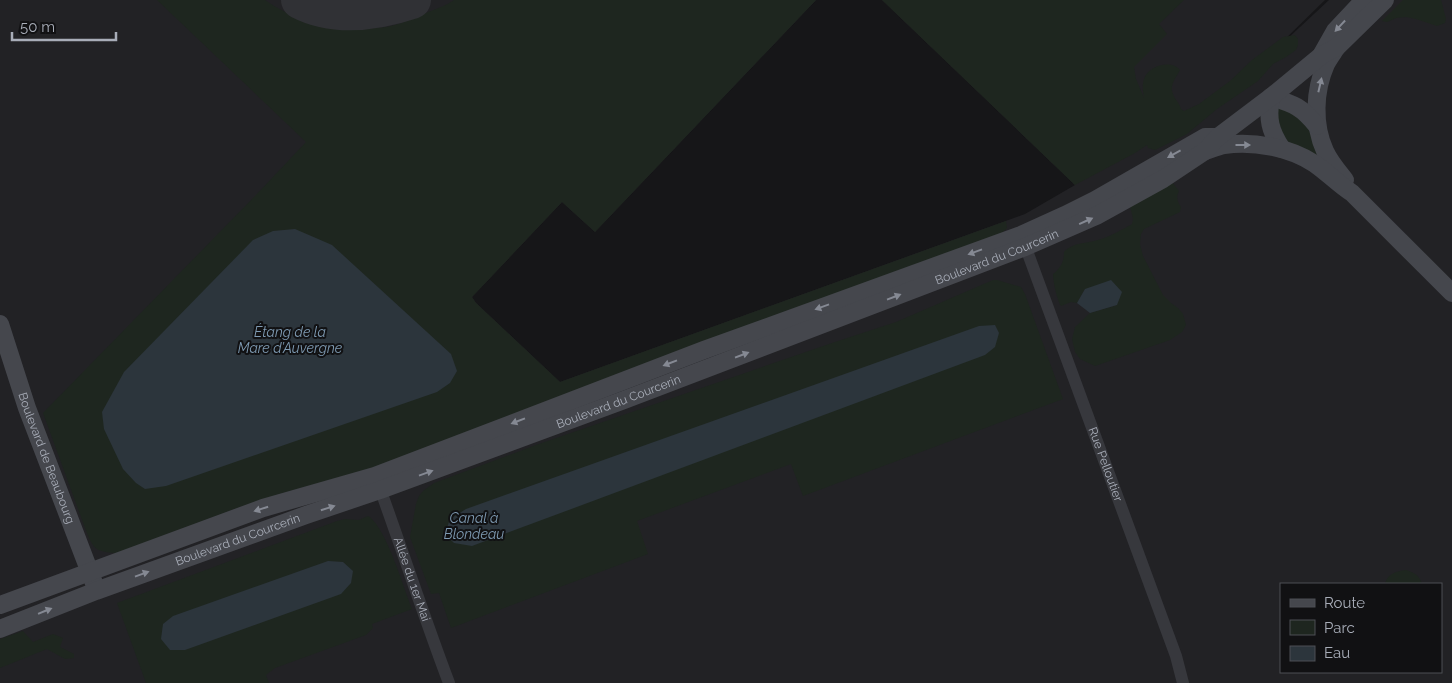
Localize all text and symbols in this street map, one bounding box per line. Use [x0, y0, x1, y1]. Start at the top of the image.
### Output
scale bar [12, 10, 116, 42]
text: 50 m [20, 18, 55, 36]
one-way arrow [1335, 19, 1346, 32]
one-way arrow [1316, 77, 1324, 92]
one-way arrow [1236, 141, 1252, 149]
one-way arrow [1167, 150, 1180, 159]
one-way arrow [1079, 216, 1093, 224]
street label: Boulevard du Courcerin [933, 226, 1061, 288]
one-way arrow [967, 248, 982, 256]
one-way arrow [887, 293, 902, 301]
one-way arrow [815, 304, 830, 311]
water label: Étang de la Mare d’Auvergne [238, 323, 343, 356]
one-way arrow [735, 351, 750, 359]
one-way arrow [662, 359, 677, 367]
street label: Boulevard du Courcerin [555, 372, 683, 431]
street label: Boulevard de Beaubourg [15, 391, 78, 526]
one-way arrow [510, 417, 525, 425]
street label: Rue Pelloutier [1085, 425, 1126, 504]
one-way arrow [419, 469, 434, 477]
one-way arrow [321, 504, 336, 512]
one-way arrow [253, 506, 268, 513]
water label: Canal à Blondeau [444, 510, 504, 542]
street label: Boulevard du Courcerin [174, 511, 302, 569]
street label: Allée du 1er Mai [391, 535, 433, 623]
one-way arrow [135, 570, 150, 578]
legend [1280, 583, 1442, 673]
text: Route [1324, 594, 1365, 612]
one-way arrow [38, 607, 53, 614]
text: Parc [1324, 619, 1355, 637]
text: Eau [1324, 644, 1350, 662]

